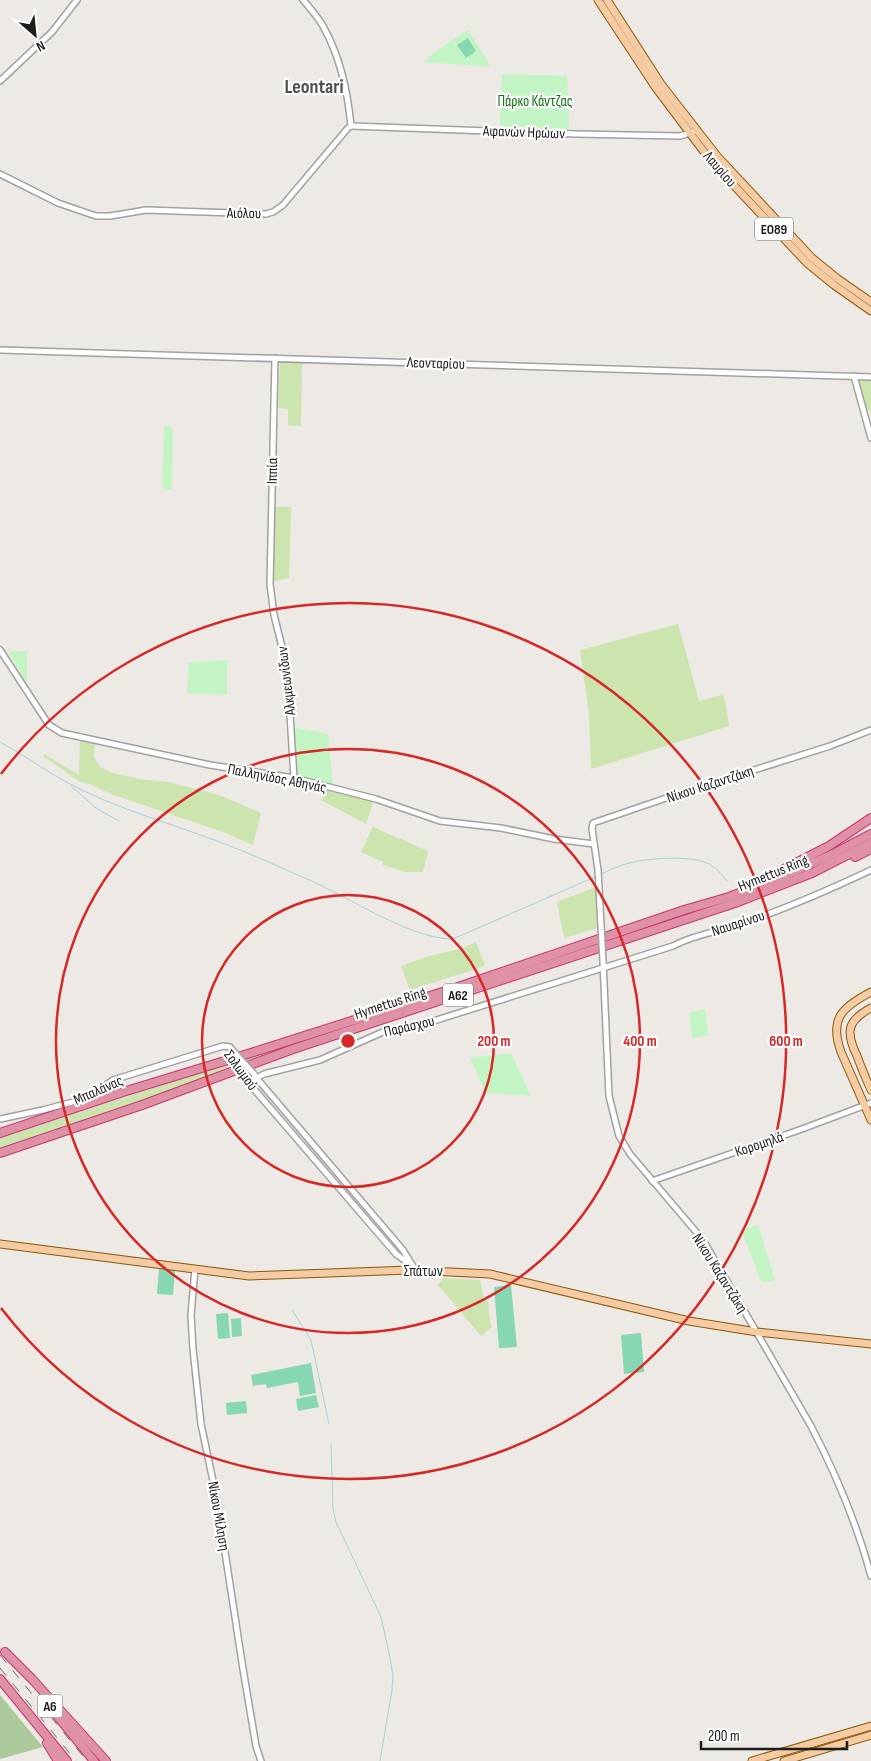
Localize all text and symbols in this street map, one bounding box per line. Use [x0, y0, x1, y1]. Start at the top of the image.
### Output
north arrow [10, 10, 60, 60]
text: N [33, 37, 48, 55]
district label: Leontari [284, 75, 344, 99]
park label: Πάρκο Κάντζας [497, 92, 573, 111]
street label: Αφανών Ηρώων [482, 122, 565, 143]
street label: Λαυρίου [698, 147, 740, 191]
street label: Αιόλου [226, 204, 261, 223]
road number: ΕΟ89 [755, 218, 793, 240]
street label: Λεονταρίου [406, 353, 465, 374]
street label: Ιππία [263, 457, 282, 484]
street label: Αλκμεωνίδων [273, 645, 300, 718]
street label: Παλληνίδος Αθηνάς [226, 760, 328, 797]
street label: Νίκου Καζαντζάκη [664, 761, 756, 807]
street label: Hymettus Ring [735, 851, 811, 896]
street label: Ναυαρίνου [709, 906, 767, 941]
street label: Hymettus Ring [352, 983, 428, 1024]
road number: Α62 [443, 984, 473, 1006]
street label: Παράσχου [382, 1011, 436, 1042]
centre of rings [339, 1032, 357, 1050]
text: 200 m [477, 1032, 511, 1051]
text: 400 m [623, 1032, 657, 1051]
text: 600 m [769, 1032, 803, 1051]
street label: Σολωμού [219, 1046, 262, 1094]
street label: Μπαλάνας [71, 1071, 126, 1110]
street label: Κορομηλά [732, 1127, 787, 1162]
street label: Νίκου Καζαντζάκη [688, 1230, 752, 1317]
street label: Σπάτων [403, 1262, 443, 1281]
street label: Νίκου Μίληση [203, 1480, 234, 1552]
road number: Α6 [38, 1694, 62, 1718]
scale bar [701, 1718, 847, 1750]
text: 200 m [708, 1727, 740, 1746]

